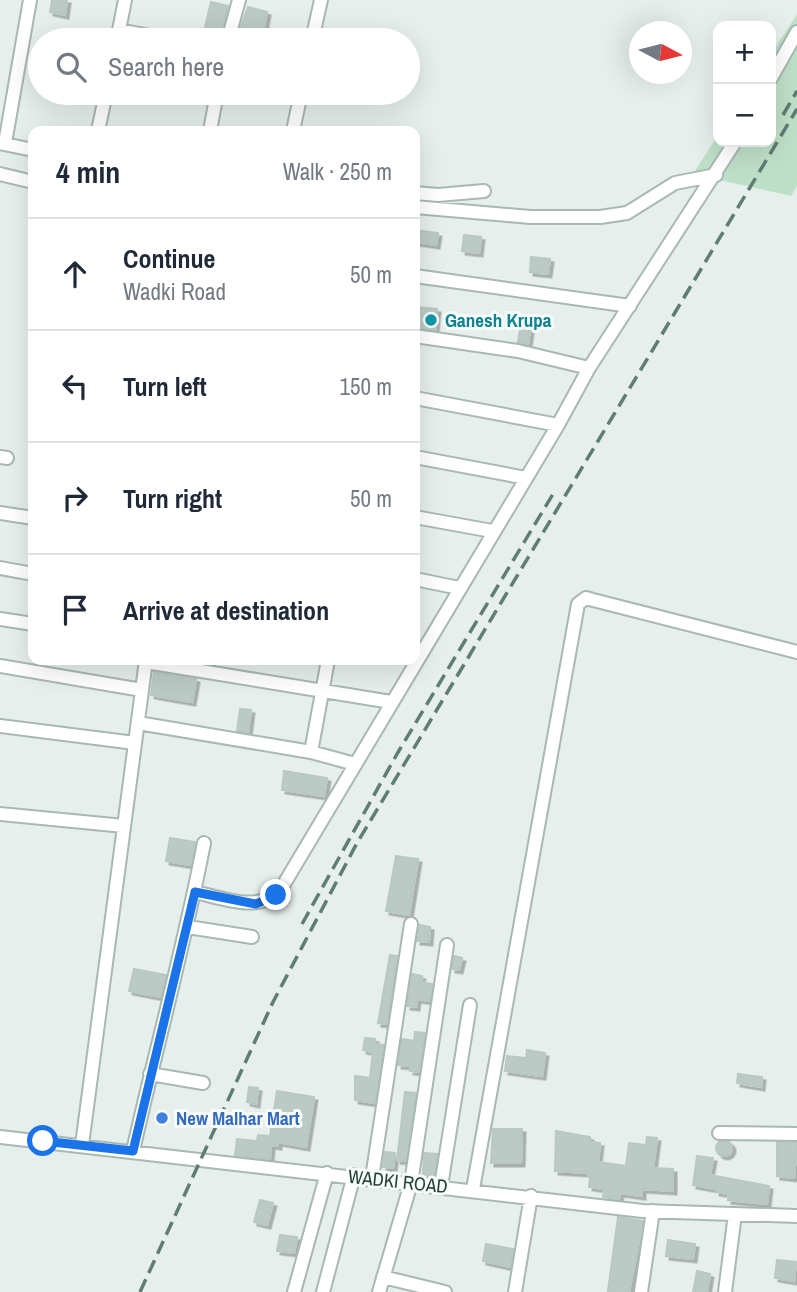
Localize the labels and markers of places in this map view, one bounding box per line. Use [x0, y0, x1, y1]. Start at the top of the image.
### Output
place label: Ganesh Krupa [445, 307, 552, 333]
marker: Ganesh Krupa [423, 312, 439, 328]
place label: New Malhar Mart [176, 1105, 300, 1131]
marker: New Malhar Mart [154, 1110, 170, 1126]

